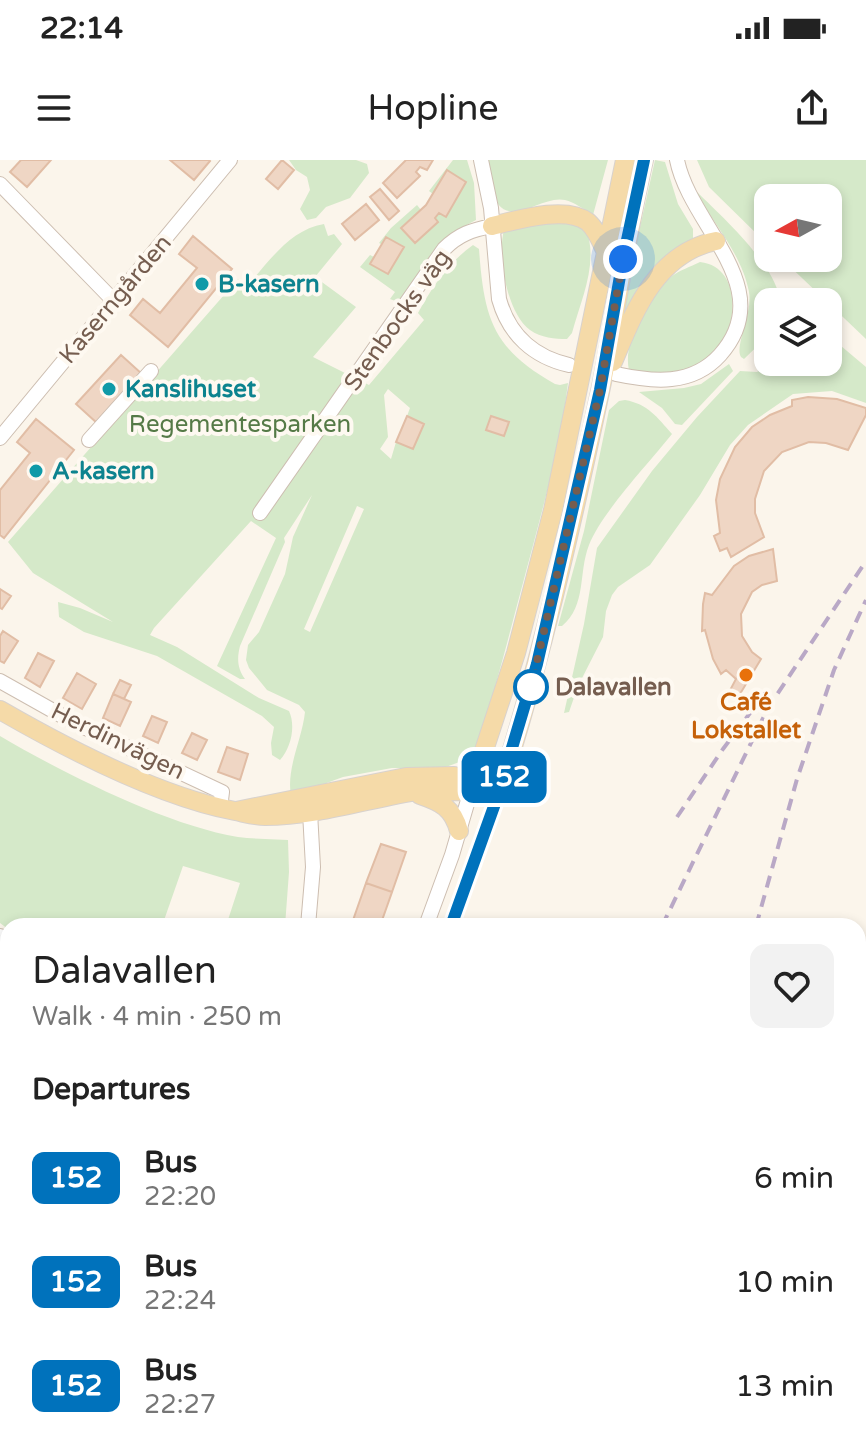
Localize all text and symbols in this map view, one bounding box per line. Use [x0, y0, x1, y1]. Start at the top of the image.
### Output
text: 22:14 [40, 10, 123, 47]
icon: menu [32, 86, 76, 130]
icon: share [790, 86, 834, 130]
text: Hopline [367, 87, 499, 130]
north arrow [754, 184, 842, 272]
map controls [754, 184, 842, 376]
street label: Kaserngården [53, 229, 178, 370]
your location [603, 239, 643, 279]
street label: Stenbocks väg [338, 244, 457, 397]
place label: B-kasern [218, 270, 320, 299]
marker: B-kasern [193, 275, 211, 293]
button: layers [754, 288, 842, 376]
place label: Kanslihuset [125, 375, 257, 404]
marker: Kanslihuset [100, 380, 118, 398]
park label: Regementesparken [129, 410, 351, 439]
place label: A-kasern [52, 457, 155, 486]
marker: A-kasern [27, 462, 45, 480]
marker: Café Lokstallet [737, 666, 755, 684]
marker: Dalavallen [514, 670, 548, 704]
place label: Dalavallen [555, 673, 672, 702]
place label: Café Lokstallet [691, 688, 802, 745]
street label: Herdinvägen [46, 697, 189, 786]
line badge: 152 [458, 751, 550, 803]
text: 152 [478, 760, 530, 794]
button: heart [750, 944, 834, 1028]
text: Dalavallen [32, 948, 217, 994]
text: Walk · 4 min · 250 m [32, 1001, 282, 1032]
text: Departures [32, 1071, 190, 1108]
text: Bus [144, 1144, 197, 1181]
text: 6 min [754, 1160, 834, 1197]
text: 152 [50, 1161, 102, 1195]
text: 22:20 [144, 1181, 216, 1212]
text: Bus [144, 1248, 197, 1285]
text: 10 min [735, 1264, 834, 1301]
text: 152 [50, 1265, 102, 1299]
text: 22:24 [144, 1285, 216, 1316]
text: Bus [144, 1352, 197, 1389]
text: 13 min [735, 1368, 834, 1405]
text: 152 [50, 1369, 102, 1403]
text: 22:27 [144, 1389, 216, 1420]

